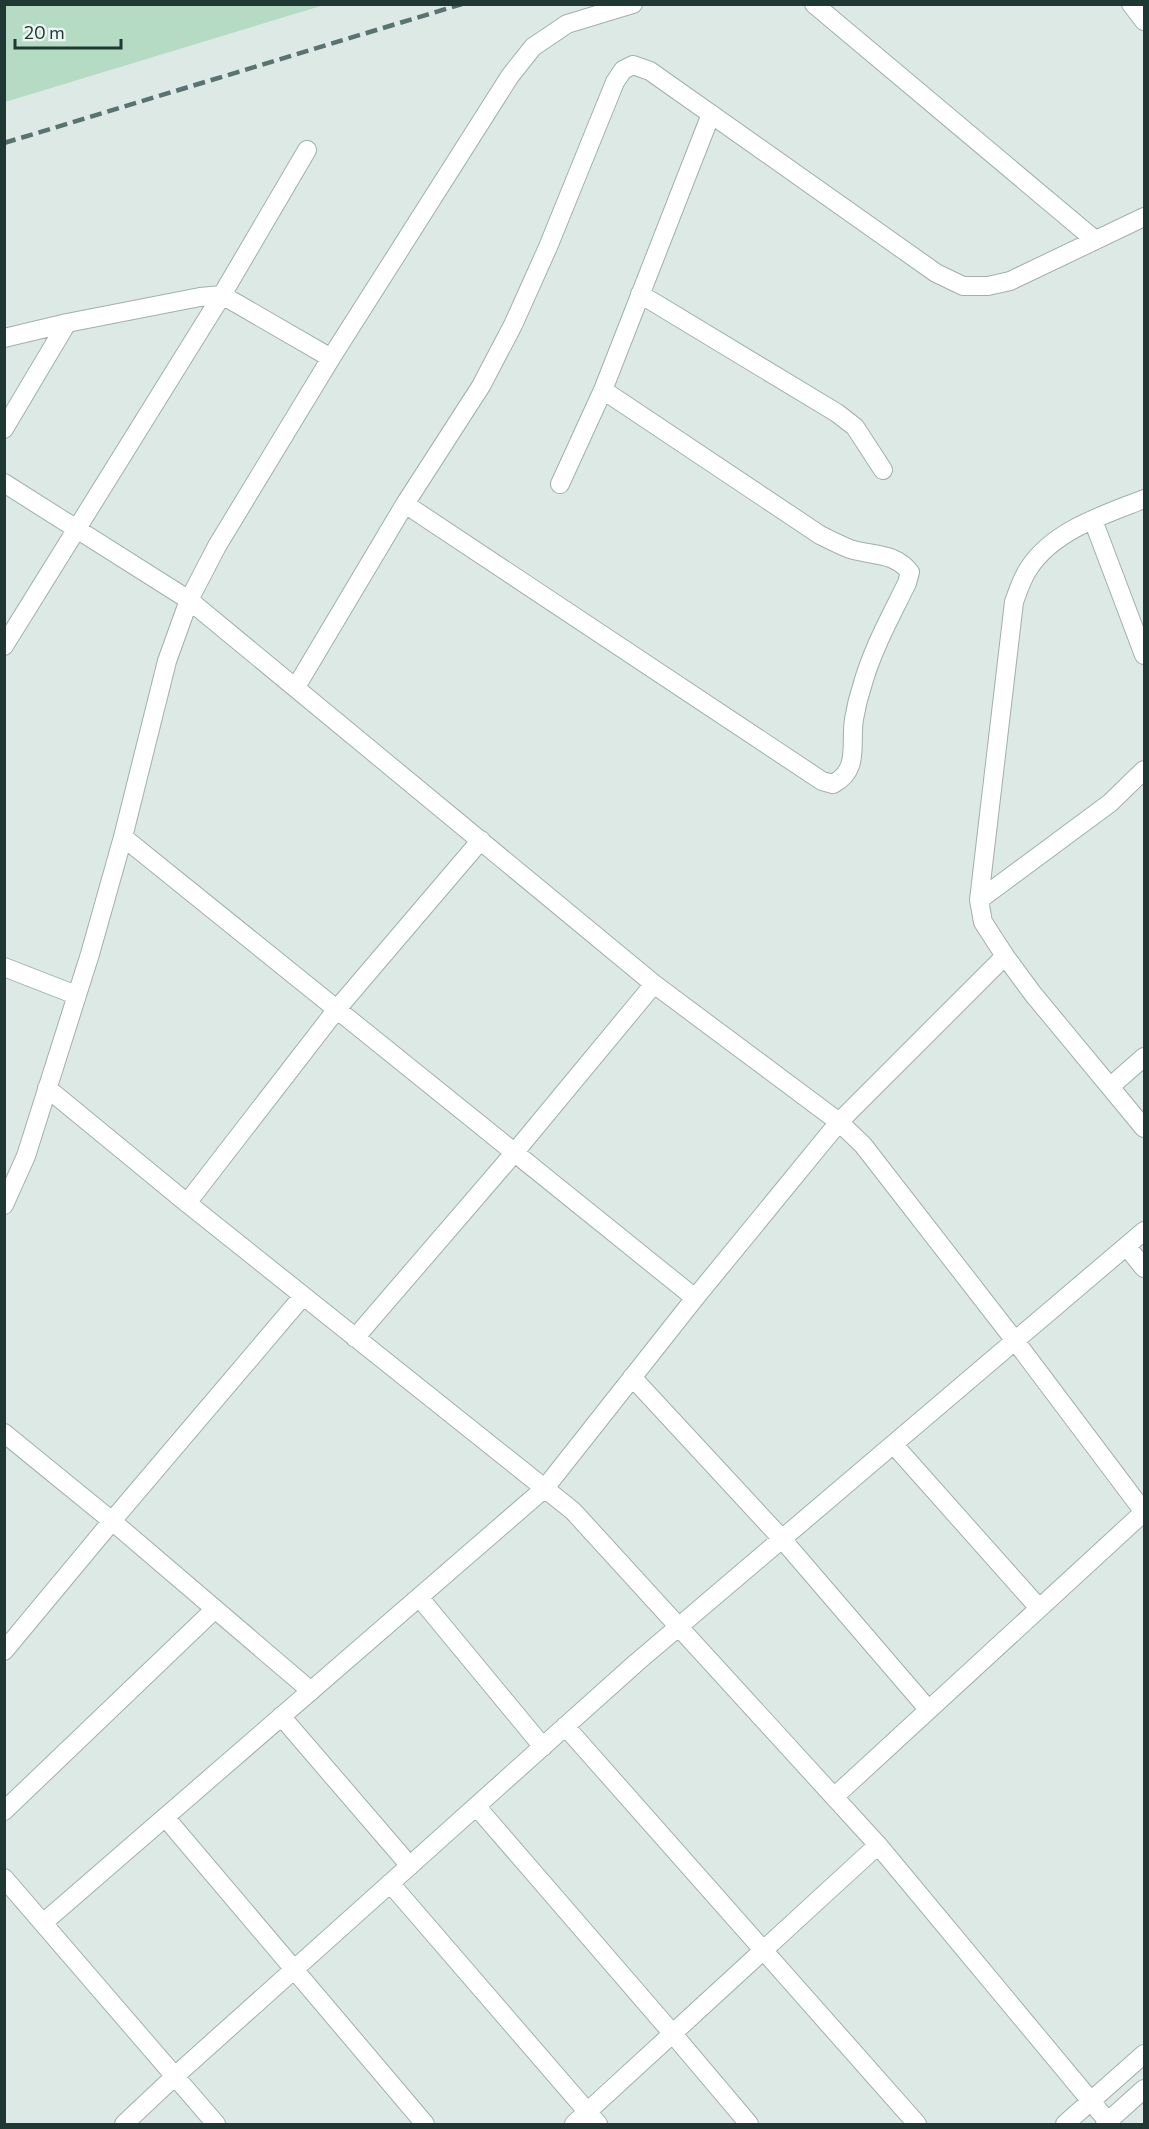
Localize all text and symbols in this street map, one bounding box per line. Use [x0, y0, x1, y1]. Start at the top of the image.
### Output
scale bar [15, 12, 122, 50]
text: 20 m [24, 21, 65, 43]

